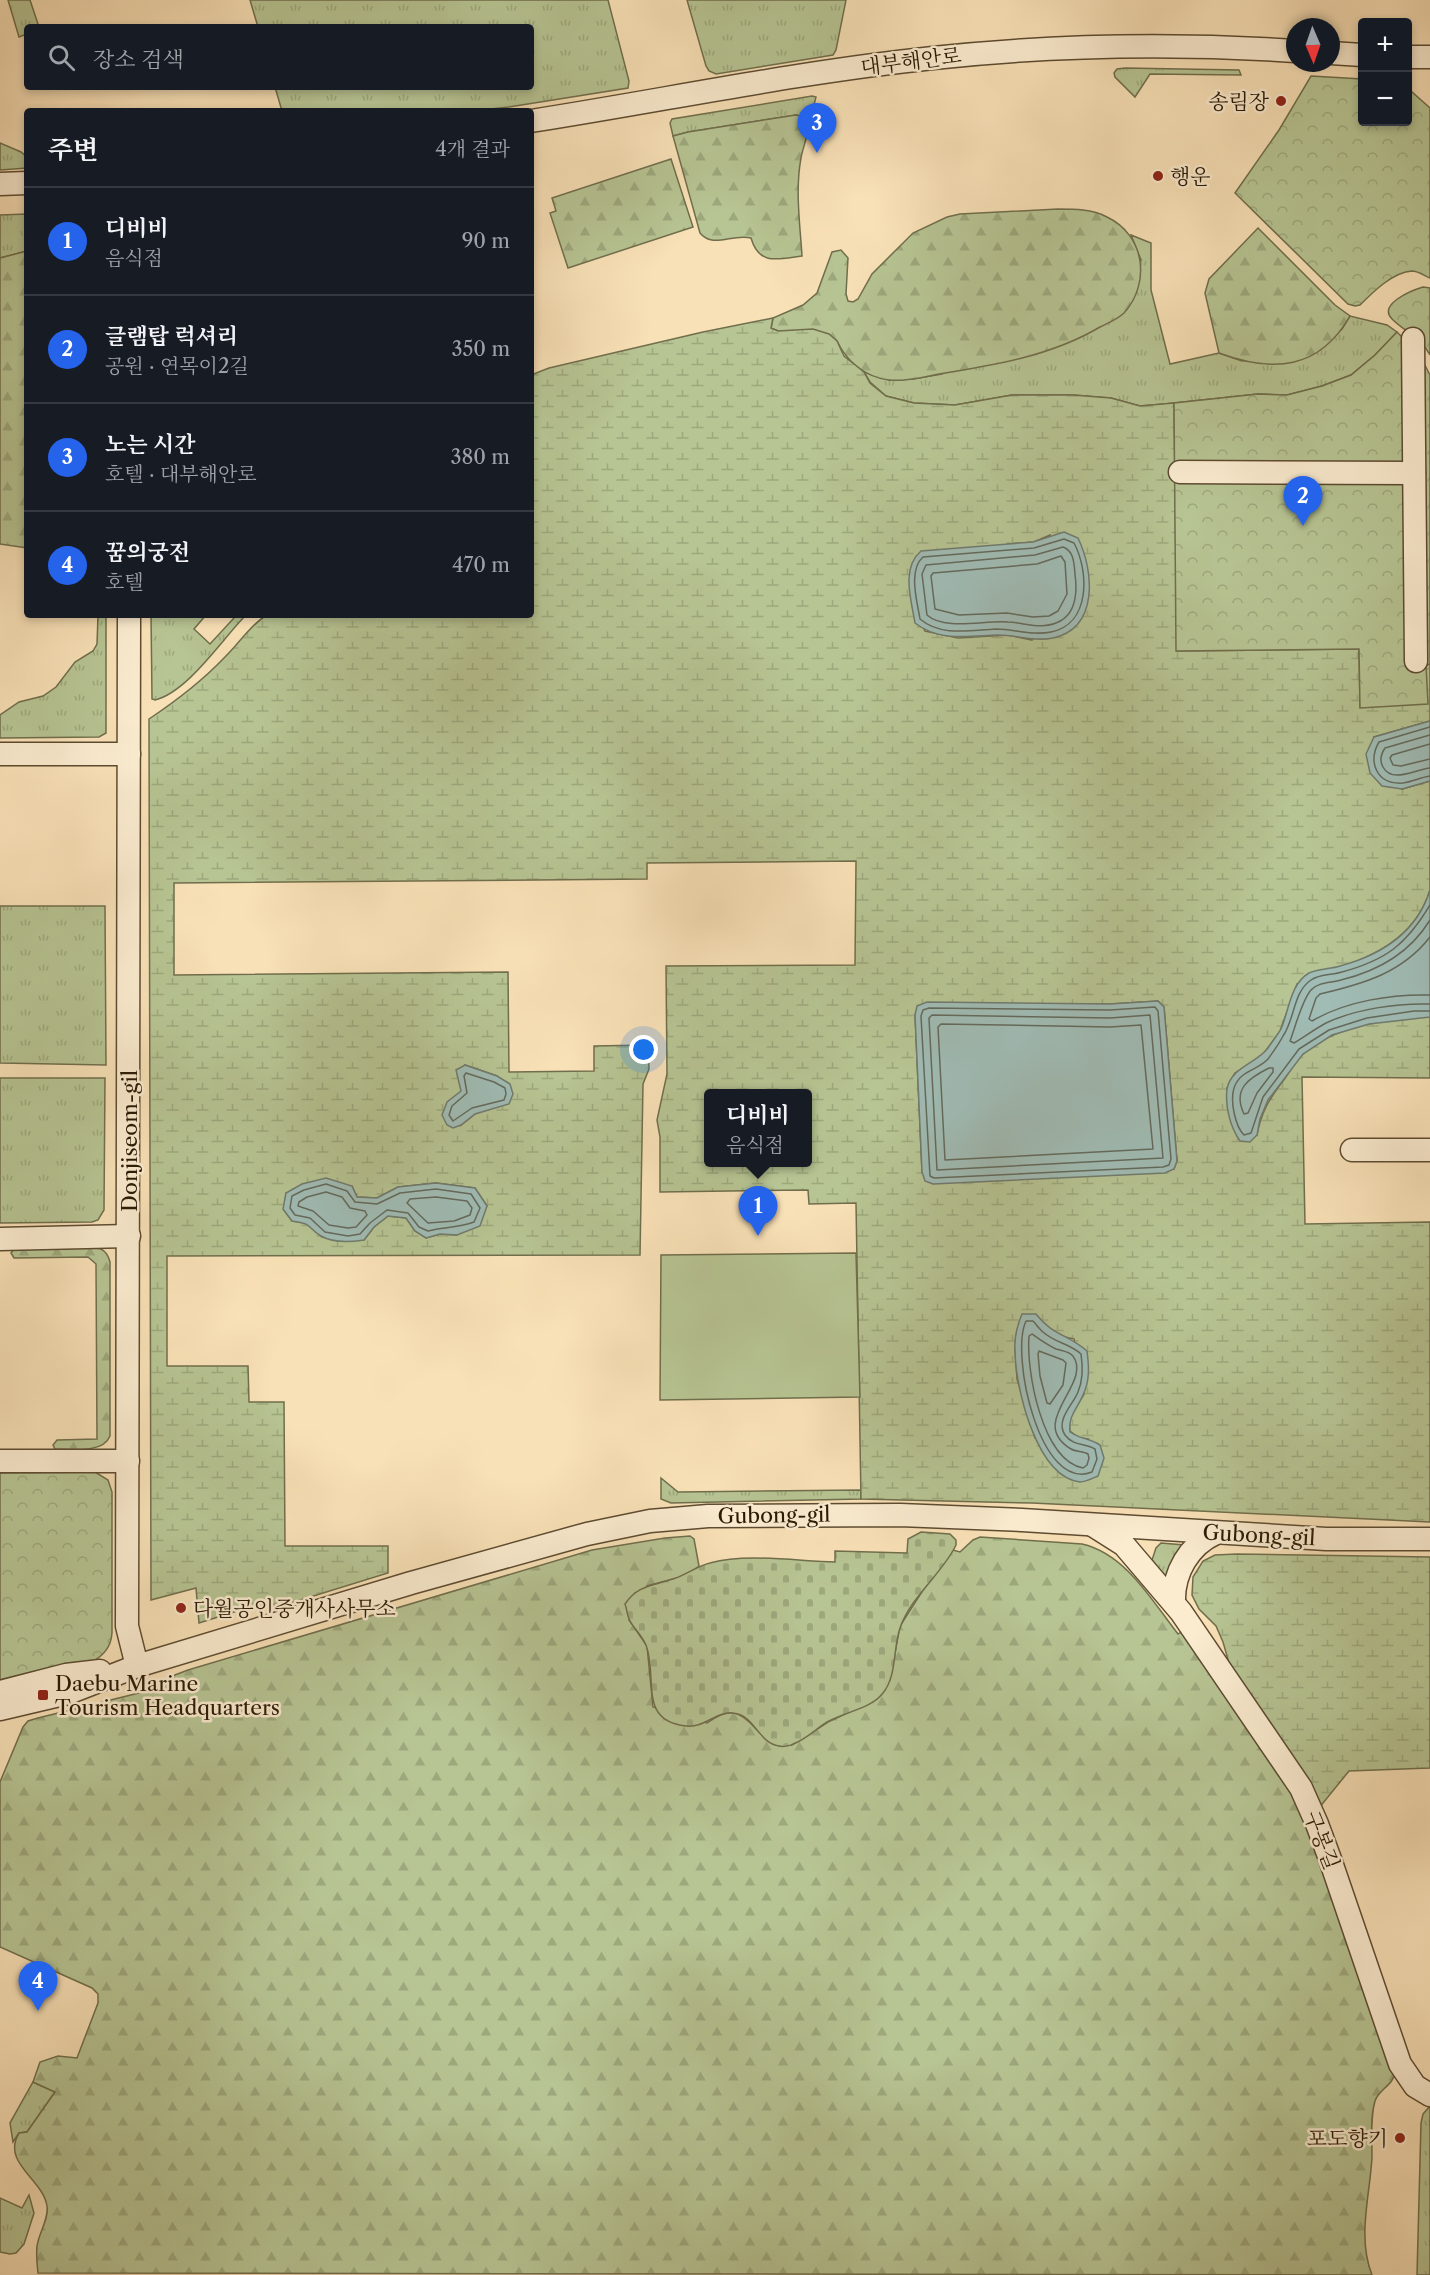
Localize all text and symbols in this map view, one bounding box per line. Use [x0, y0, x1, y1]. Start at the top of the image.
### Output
north arrow [1286, 18, 1340, 72]
map controls [1358, 18, 1412, 126]
button: + [1358, 18, 1412, 72]
search box [24, 24, 534, 90]
icon: search [45, 41, 78, 74]
street label: 대부해안로 [859, 42, 963, 80]
text: 장소 검색 [93, 46, 184, 73]
button: − [1358, 72, 1412, 126]
place label: 송림장 [1208, 89, 1270, 114]
marker: 송림장 [1274, 94, 1288, 108]
pin: 3 [798, 104, 836, 153]
text: 주변 [48, 134, 98, 166]
text: 4개 결과 [435, 137, 510, 161]
place label: 행운 [1170, 164, 1211, 189]
marker: 행운 [1151, 169, 1165, 183]
text: 디비비 [105, 215, 169, 242]
text: 1 [63, 229, 72, 253]
text: 90 m [462, 229, 510, 253]
text: 음식점 [105, 246, 163, 270]
text: 글램탑 럭셔리 [105, 323, 238, 350]
text: 2 [62, 337, 73, 361]
text: 350 m [452, 337, 510, 361]
text: 공원 · 연목이2길 [105, 354, 249, 378]
text: 노는 시간 [105, 431, 196, 458]
text: 3 [62, 445, 73, 469]
text: 380 m [451, 445, 510, 469]
text: 호텔 · 대부해안로 [105, 462, 257, 486]
pin: 2 [1284, 476, 1322, 526]
text: 꿈의궁전 [105, 539, 190, 566]
text: 4 [62, 553, 73, 577]
text: 470 m [452, 553, 510, 577]
text: 호텔 [105, 570, 144, 594]
your location [629, 1035, 658, 1064]
street label: Donjiseom-gil [117, 1070, 142, 1212]
popup [704, 1089, 812, 1167]
text: 디비비 [726, 1102, 790, 1129]
text: 음식점 [726, 1133, 784, 1157]
pin: 1 [738, 1186, 777, 1236]
street label: Gubong-gil [717, 1502, 831, 1528]
street label: Gubong-gil [1202, 1520, 1316, 1550]
place label: 다월공인중개사사무소 [193, 1596, 396, 1621]
marker: 다월공인중개사사무소 [174, 1601, 188, 1615]
place label: Daebu Marine Tourism Headquarters [55, 1671, 280, 1720]
marker: Daebu Marine Tourism Headquarters [36, 1688, 50, 1702]
street label: 구봉길 [1299, 1807, 1345, 1873]
pin: 4 [18, 1962, 57, 2011]
place label: 포도향기 [1307, 2126, 1388, 2151]
marker: 포도향기 [1393, 2131, 1407, 2145]

